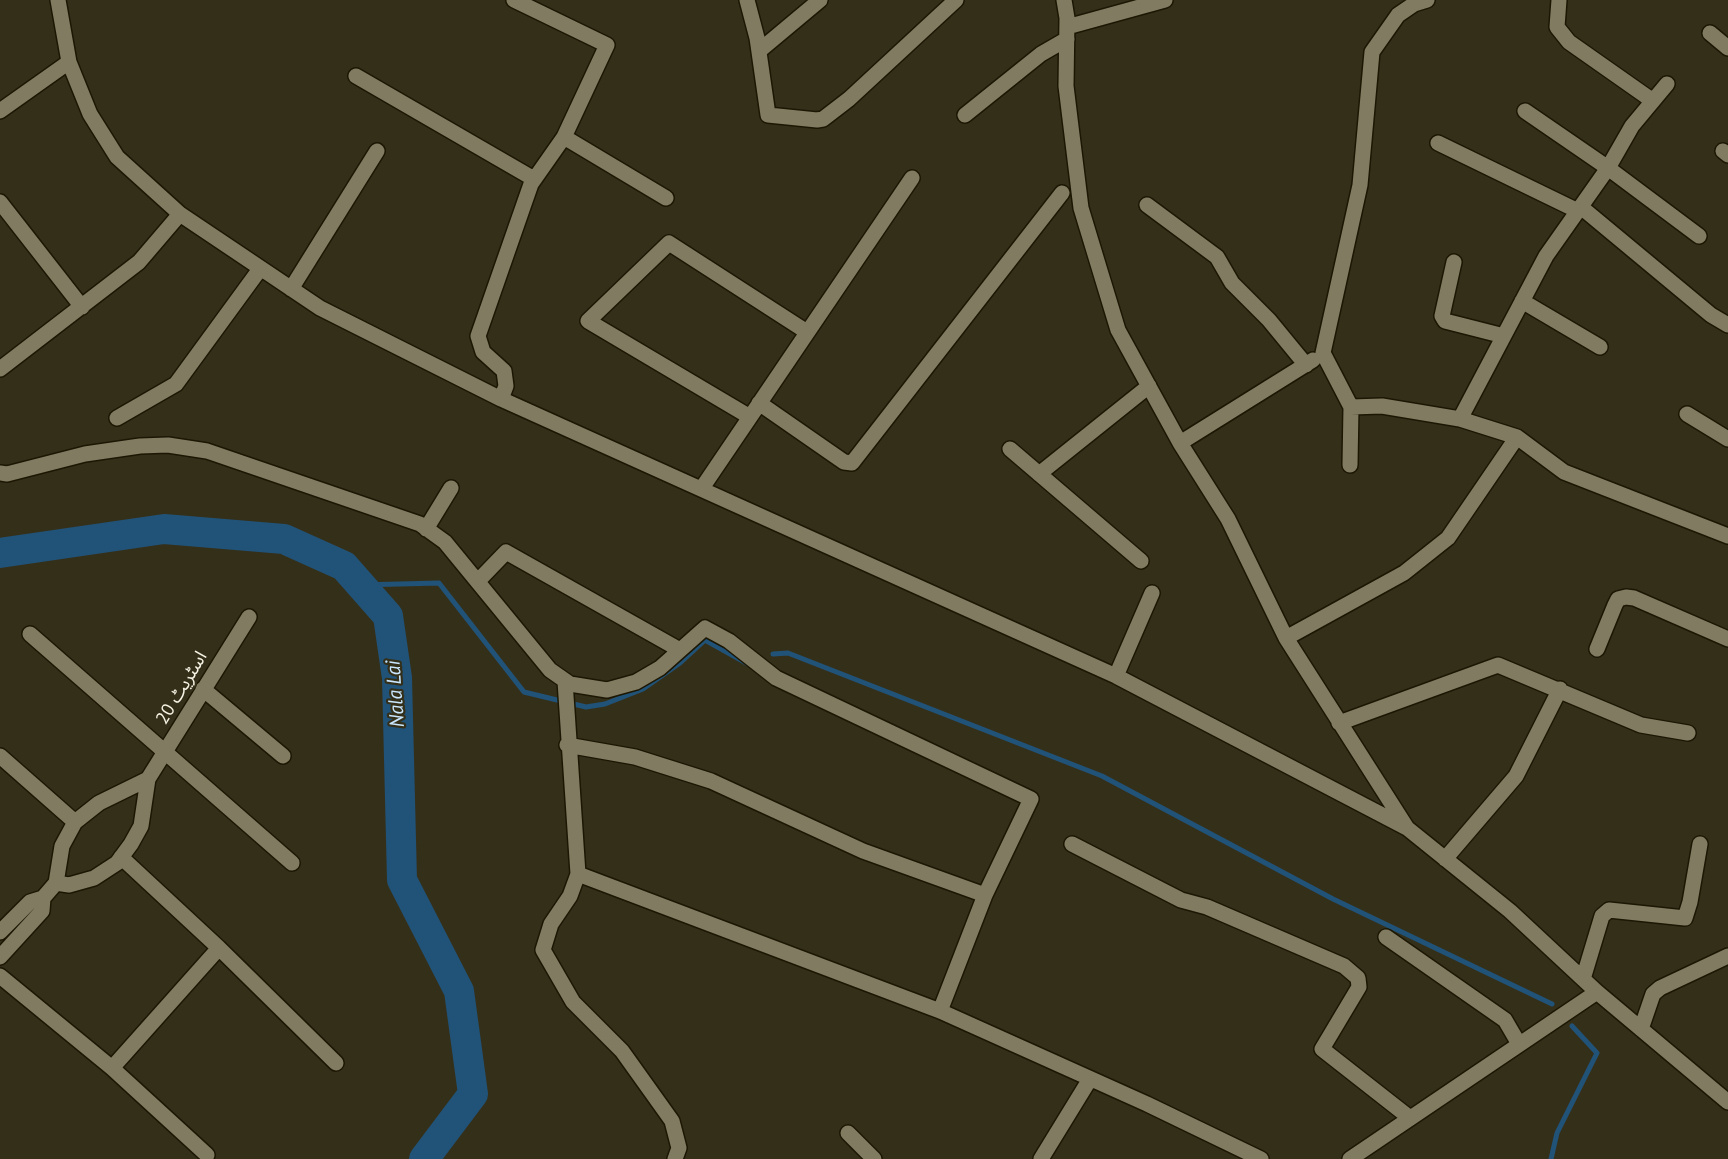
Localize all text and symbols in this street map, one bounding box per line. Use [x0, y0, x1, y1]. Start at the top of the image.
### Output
street label: اسٹریٹ 20 [152, 648, 212, 728]
water label: Nala Lai [382, 660, 410, 728]

